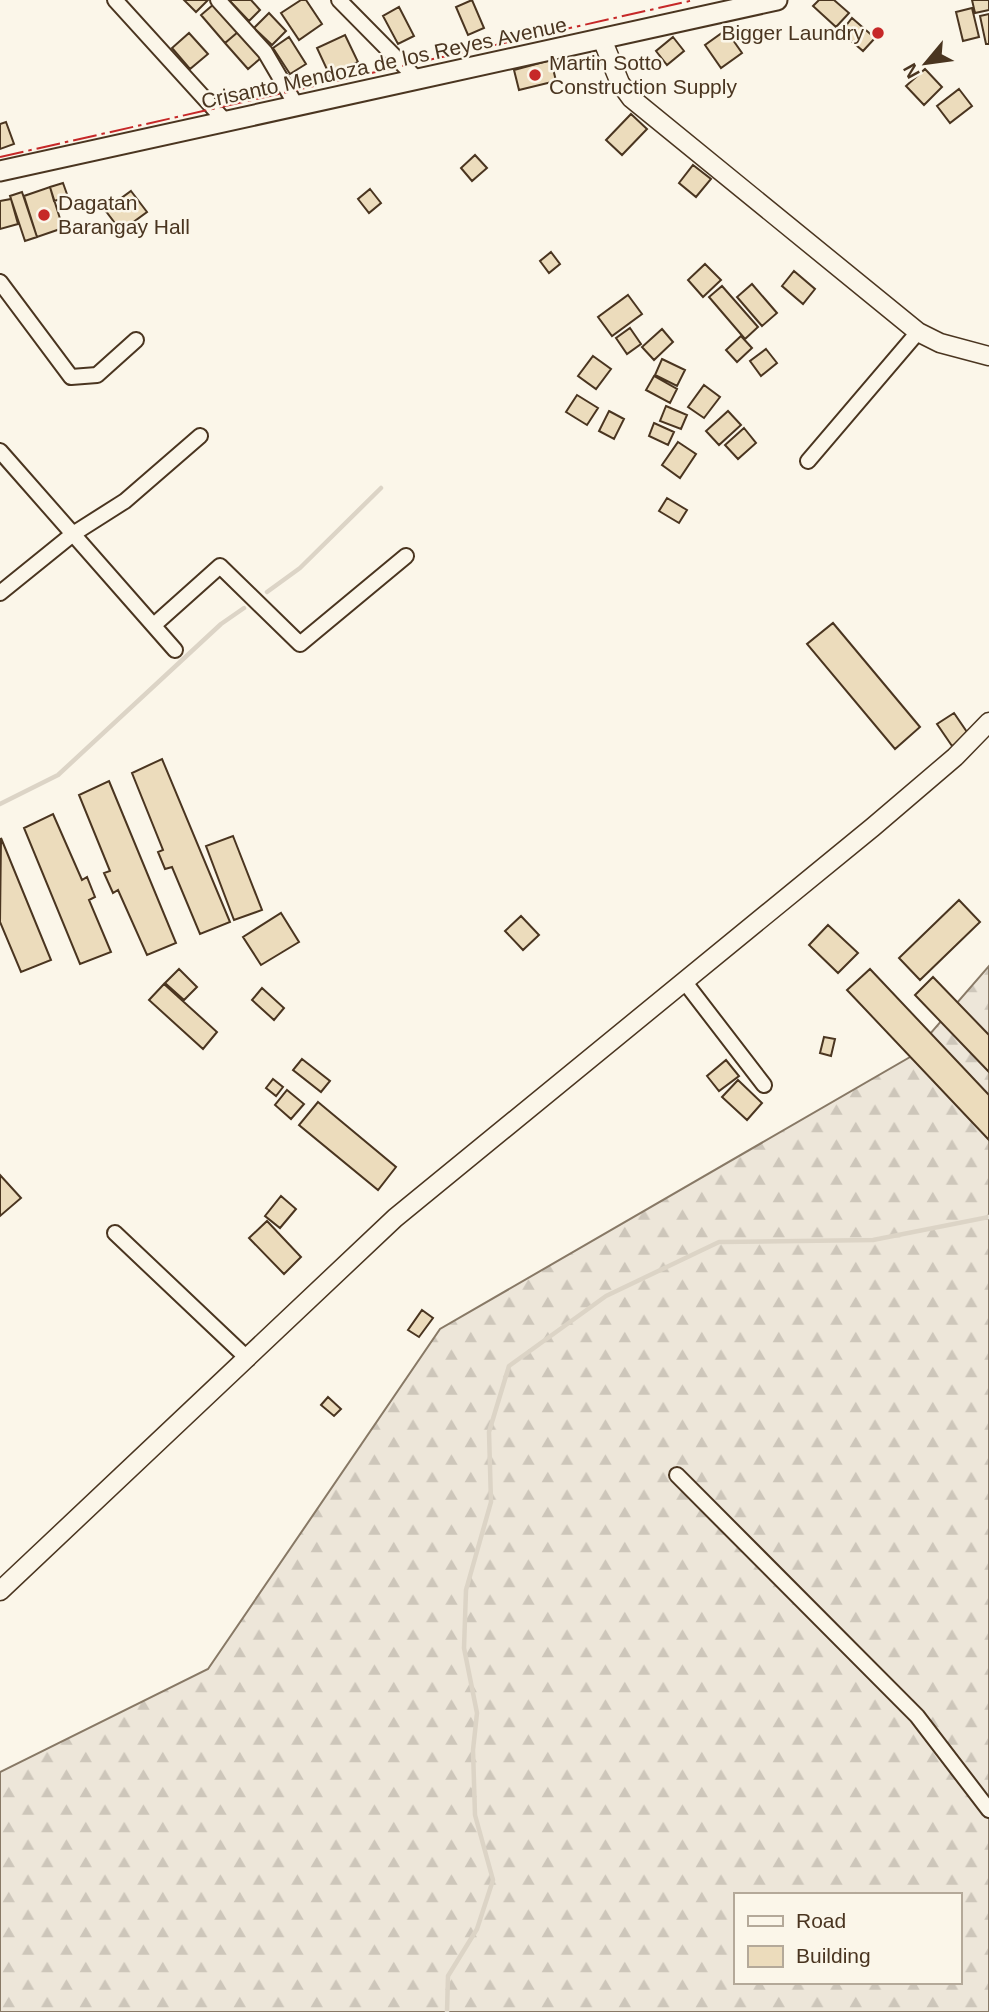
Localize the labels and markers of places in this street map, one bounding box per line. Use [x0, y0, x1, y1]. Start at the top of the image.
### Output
place label: Bigger Laundry [722, 21, 864, 44]
marker: Bigger Laundry [870, 25, 886, 41]
place label: Martin Sotto Construction Supply [549, 51, 737, 98]
marker: Martin Sotto Construction Supply [527, 67, 543, 83]
place label: Dagatan Barangay Hall [58, 191, 190, 238]
marker: Dagatan Barangay Hall [36, 207, 52, 223]

